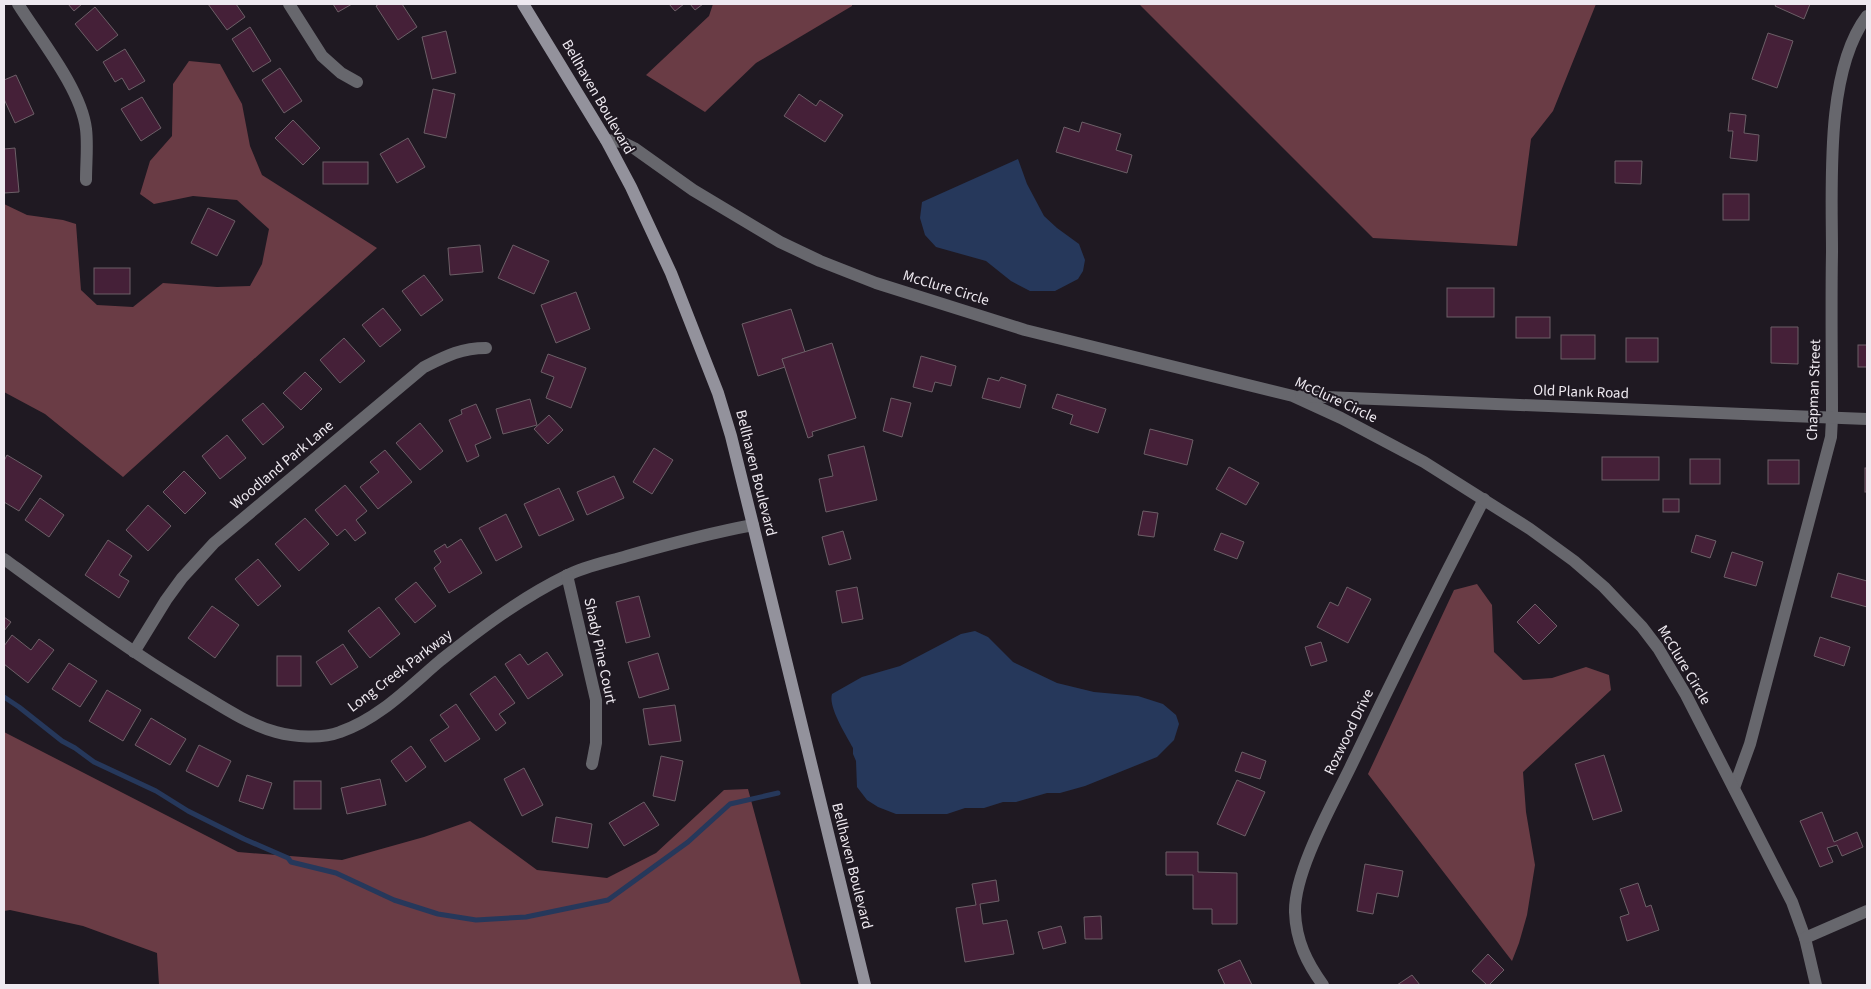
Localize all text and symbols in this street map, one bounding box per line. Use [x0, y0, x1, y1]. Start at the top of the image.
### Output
street label: Bellhaven Boulevard [557, 36, 639, 158]
street label: McClure Circle [900, 265, 992, 311]
street label: Chapman Street [1802, 339, 1826, 441]
street label: McClure Circle [1291, 372, 1381, 428]
street label: Old Plank Road [1533, 380, 1629, 404]
street label: Bellhaven Boulevard [730, 408, 782, 538]
street label: Woodland Park Lane [226, 416, 338, 514]
street label: Shady Pine Court [578, 596, 622, 706]
street label: McClure Circle [1652, 621, 1716, 709]
street label: Long Creek Parkway [343, 625, 457, 717]
street label: Rozwood Drive [1319, 685, 1379, 779]
street label: Bellhaven Boulevard [826, 801, 878, 931]

